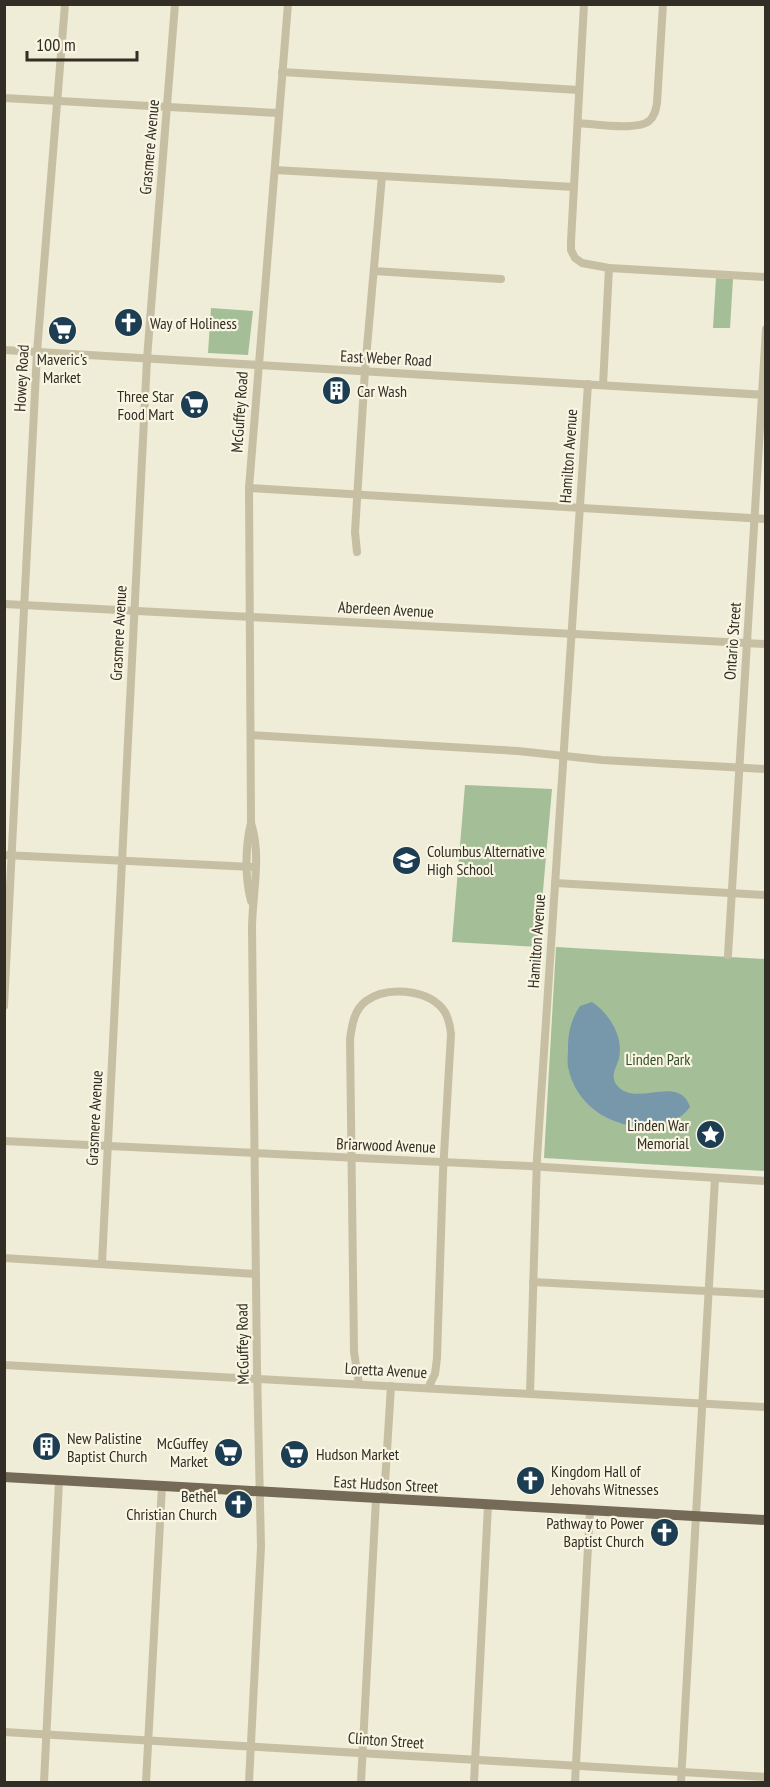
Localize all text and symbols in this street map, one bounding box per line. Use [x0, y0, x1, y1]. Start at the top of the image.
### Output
scale bar [27, 24, 136, 62]
text: 100 m [36, 33, 76, 56]
street label: Grasmere Avenue [135, 99, 163, 195]
church icon: Way of Holiness [113, 307, 145, 339]
place label: Way of Holiness [150, 313, 237, 333]
supermarket icon: Maveric's Market [46, 315, 78, 347]
street label: Howey Road [9, 344, 33, 412]
street label: East Weber Road [340, 346, 432, 370]
place label: Maveric's Market [37, 349, 87, 387]
street label: McGuffey Road [226, 371, 252, 453]
building icon: Car Wash [320, 375, 352, 407]
place label: Car Wash [357, 381, 407, 401]
place label: Three Star Food Mart [117, 386, 175, 424]
supermarket icon: Three Star Food Mart [179, 389, 211, 421]
street label: Hamilton Avenue [555, 408, 581, 504]
street label: Grasmere Avenue [106, 585, 130, 681]
street label: Aberdeen Avenue [338, 597, 434, 621]
street label: Ontario Street [719, 601, 745, 681]
place label: Columbus Alternative High School [427, 841, 545, 879]
school or university icon: Columbus Alternative High School [390, 844, 422, 876]
street label: Hamilton Avenue [523, 893, 549, 989]
park label: Linden Park [626, 1049, 691, 1069]
street label: Grasmere Avenue [82, 1070, 106, 1166]
place label: Linden War Memorial [627, 1115, 690, 1153]
place icon: Linden War Memorial [694, 1118, 726, 1150]
street label: Briarwood Avenue [336, 1133, 436, 1157]
street label: McGuffey Road [231, 1303, 253, 1385]
street label: Loretta Avenue [344, 1358, 428, 1382]
place label: New Palistine Baptist Church [67, 1428, 147, 1466]
building icon: New Palistine Baptist Church [30, 1431, 62, 1463]
place label: McGuffey Market [157, 1433, 209, 1471]
supermarket icon: McGuffey Market [213, 1436, 245, 1468]
supermarket icon: Hudson Market [279, 1438, 311, 1470]
place label: Hudson Market [316, 1444, 400, 1464]
place label: Kingdom Hall of Jehovahs Witnesses [550, 1461, 659, 1499]
church icon: Kingdom Hall of Jehovahs Witnesses [514, 1464, 546, 1496]
street label: East Hudson Street [333, 1471, 439, 1497]
place label: Bethel Christian Church [126, 1486, 217, 1524]
church icon: Bethel Christian Church [222, 1489, 254, 1521]
place label: Pathway to Power Baptist Church [546, 1513, 645, 1551]
church icon: Pathway to Power Baptist Church [649, 1516, 681, 1548]
street label: Clinton Street [347, 1727, 425, 1753]

